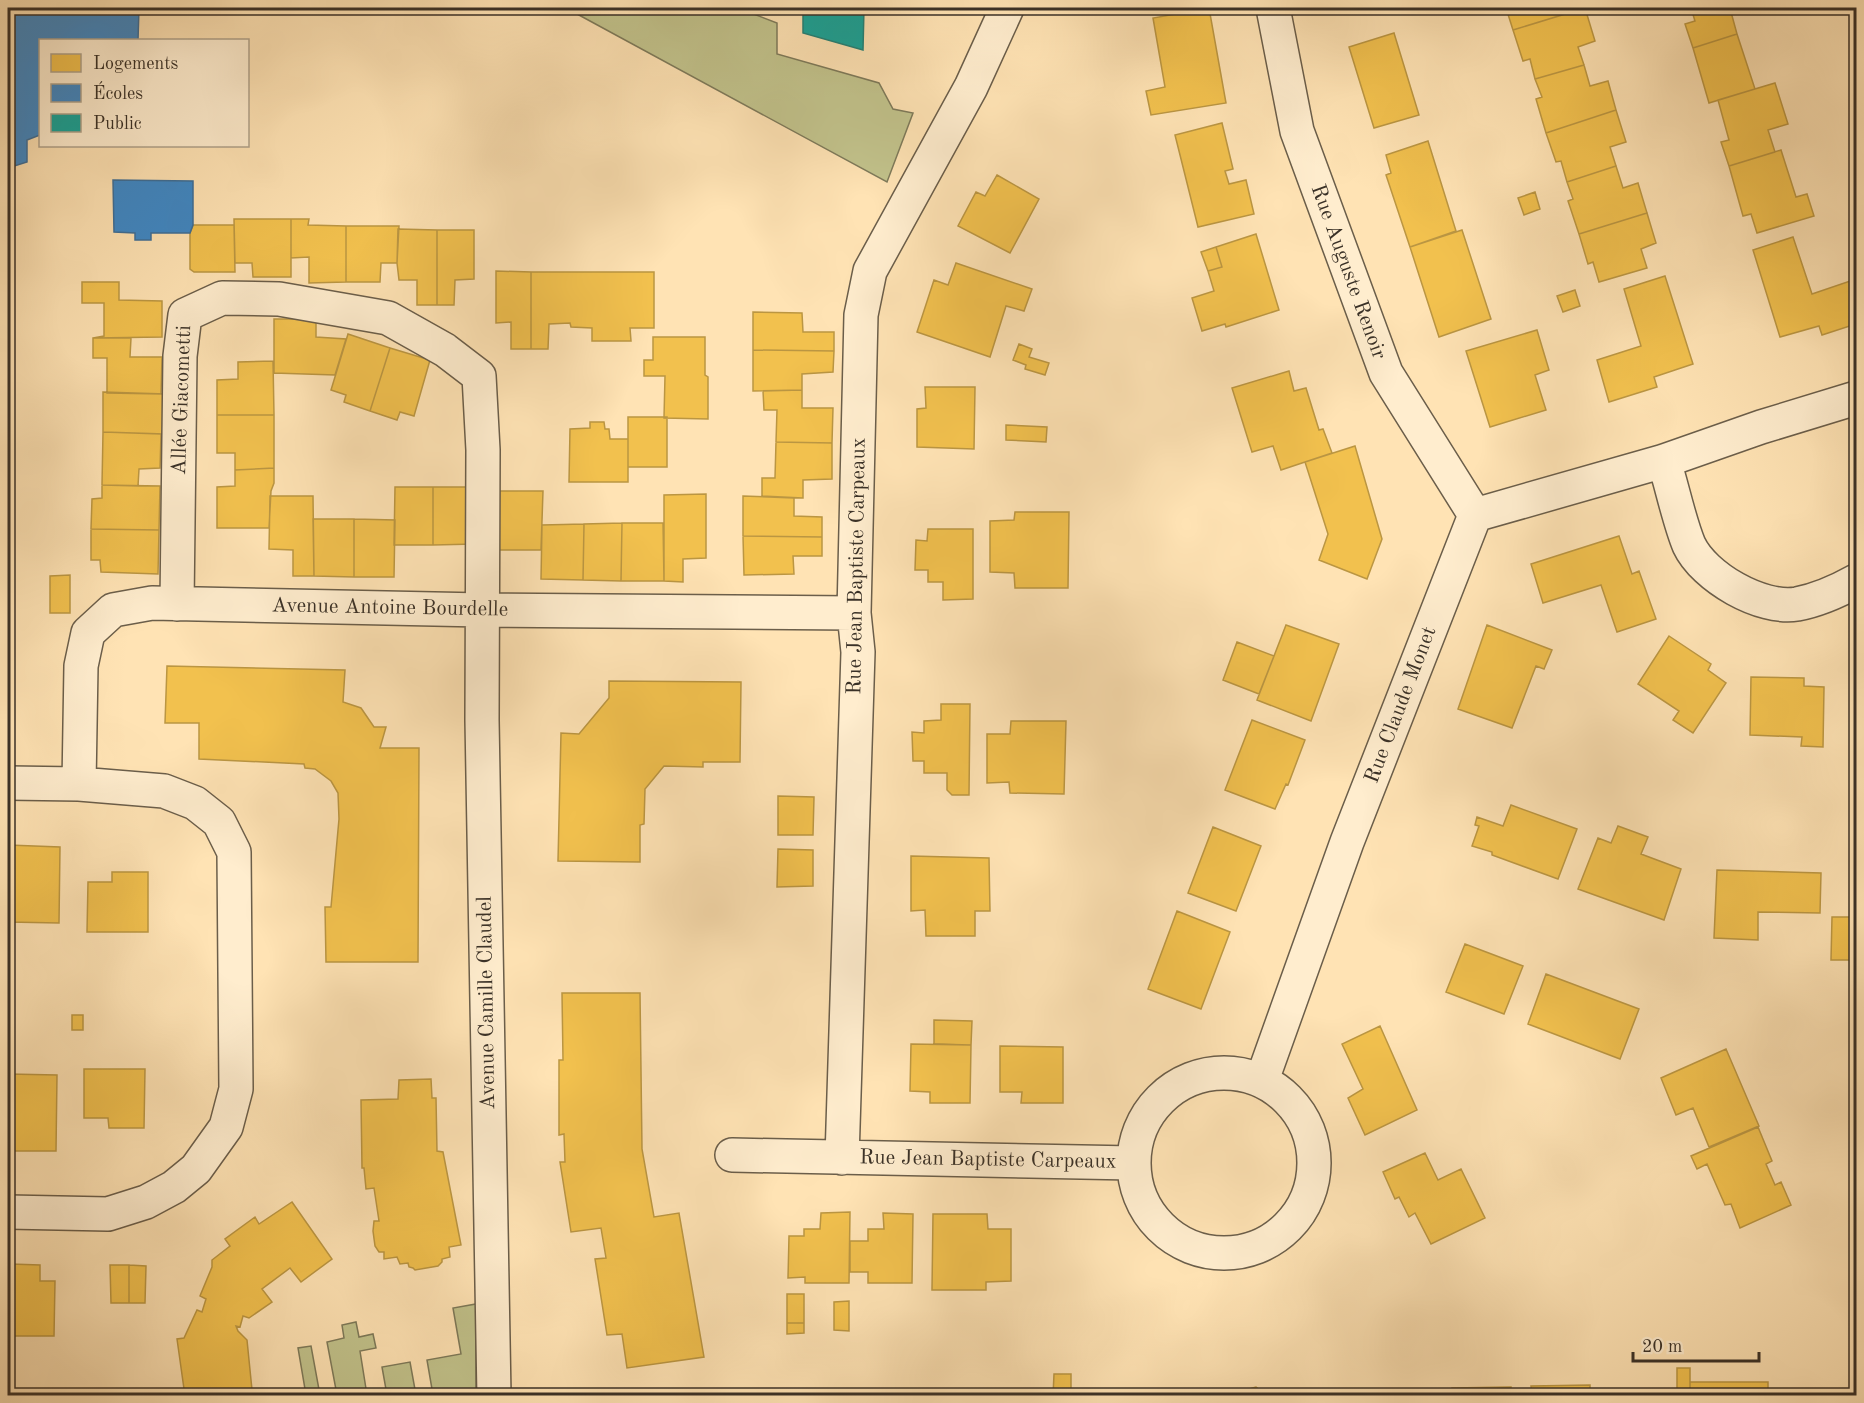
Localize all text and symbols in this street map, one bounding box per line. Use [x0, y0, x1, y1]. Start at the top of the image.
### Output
legend [39, 39, 249, 147]
text: Logements [93, 55, 179, 73]
text: Écoles [93, 81, 143, 103]
text: Public [93, 115, 142, 133]
street label: Rue Auguste Renoir [1307, 182, 1390, 363]
street label: Allée Giacometti [169, 325, 195, 475]
street label: Rue Jean Baptiste Carpeaux [844, 437, 870, 695]
street label: Avenue Antoine Bourdelle [272, 595, 508, 621]
street label: Rue Claude Monet [1361, 624, 1441, 786]
street label: Avenue Camille Claudel [475, 896, 499, 1110]
street label: Rue Jean Baptiste Carpeaux [859, 1147, 1117, 1173]
scale bar [1633, 1325, 1759, 1363]
text: 20 m [1642, 1338, 1682, 1356]

